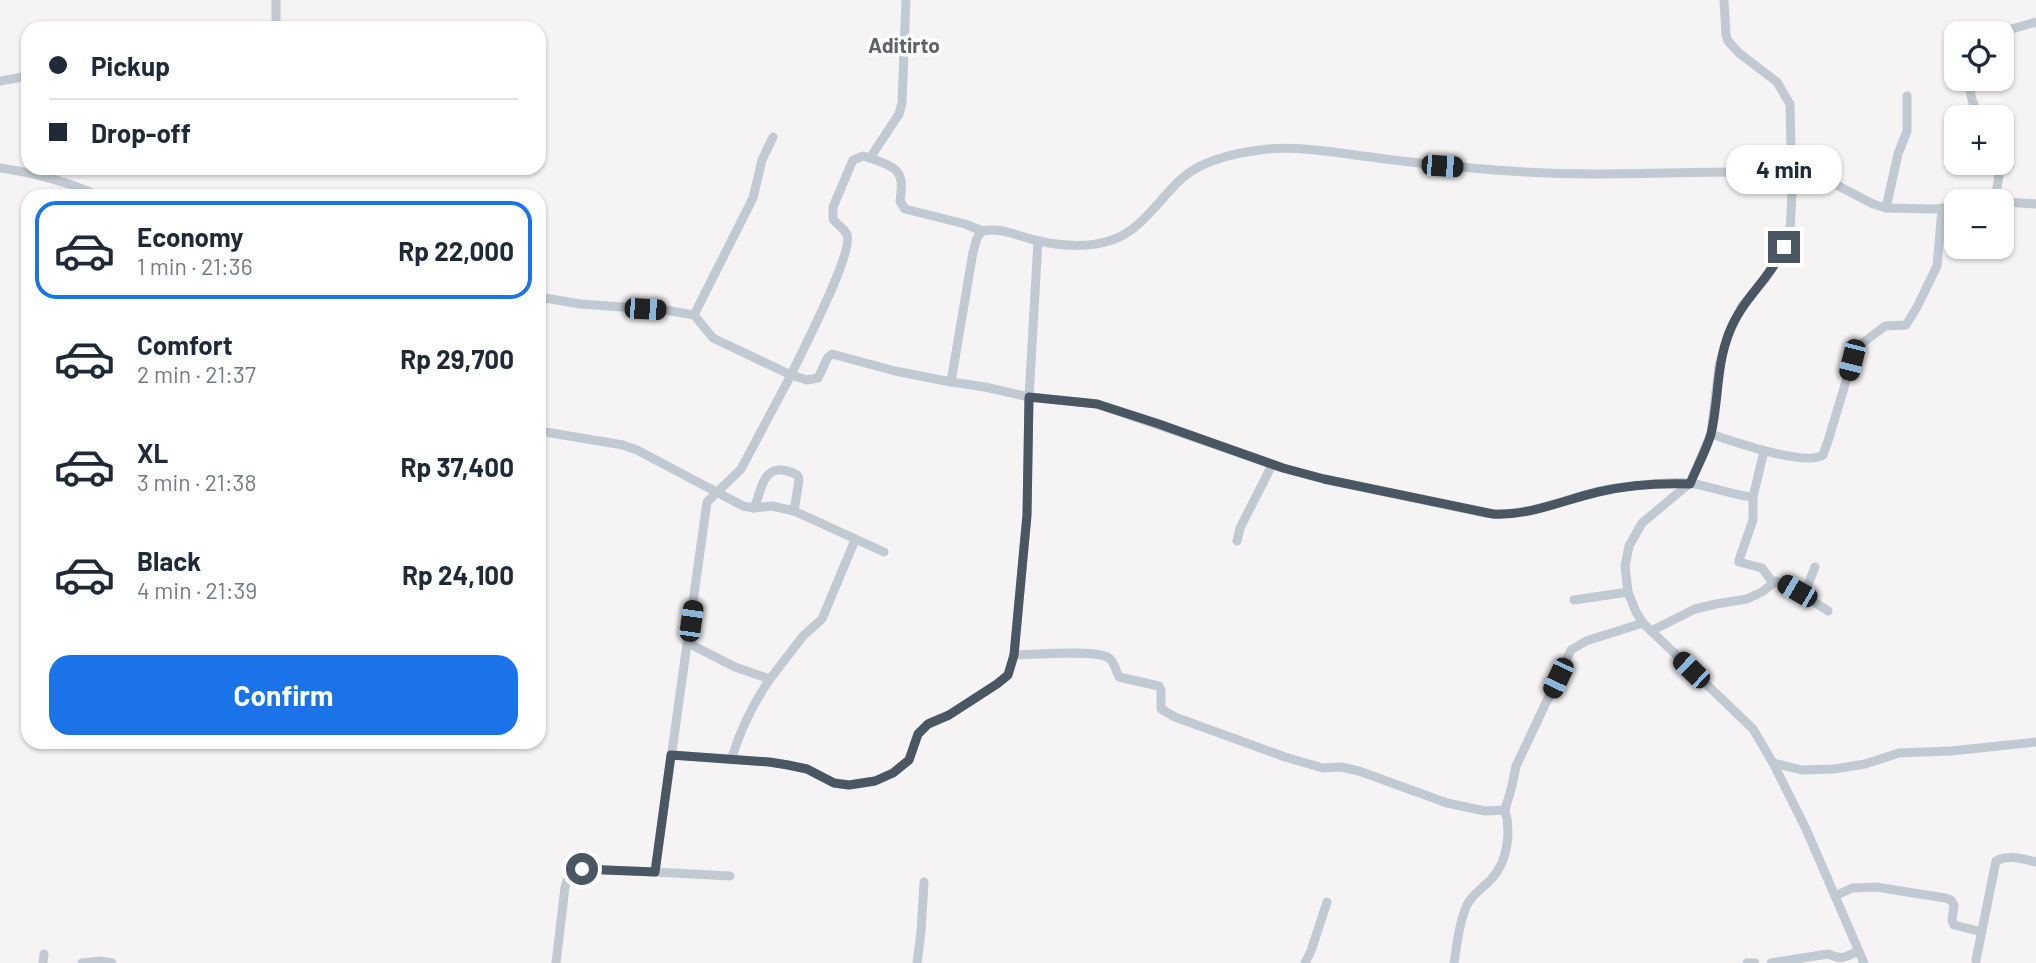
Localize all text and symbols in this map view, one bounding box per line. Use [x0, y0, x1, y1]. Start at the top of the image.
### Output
map controls [1944, 21, 2014, 259]
button: locate [1944, 21, 2014, 91]
district label: Aditirto [868, 32, 940, 57]
text: Pickup [91, 50, 170, 81]
button: + [1944, 105, 2014, 175]
text: Drop-off [91, 117, 191, 148]
callout: 4 min [1726, 146, 1842, 194]
car [1421, 154, 1464, 178]
text: 4 min [1756, 155, 1812, 183]
button: − [1944, 189, 2014, 259]
icon: car [53, 219, 116, 282]
text: Economy [137, 221, 243, 252]
route end [1768, 231, 1800, 263]
text: Rp 22,000 [398, 235, 514, 266]
text: 1 min · 21:36 [137, 252, 253, 280]
car [624, 297, 667, 321]
icon: car [53, 327, 116, 390]
text: Comfort [137, 329, 233, 360]
car [1837, 337, 1868, 383]
text: Rp 29,700 [400, 343, 514, 374]
text: 2 min · 21:37 [137, 360, 256, 388]
icon: car [53, 435, 116, 498]
text: XL [137, 437, 168, 468]
text: Rp 37,400 [401, 451, 514, 482]
text: 3 min · 21:38 [137, 468, 256, 496]
icon: car [53, 543, 116, 606]
text: Black [137, 545, 201, 576]
text: Rp 24,100 [402, 559, 514, 590]
car [1774, 571, 1821, 611]
text: 4 min · 21:39 [137, 576, 257, 604]
car [678, 599, 705, 643]
car [1669, 648, 1714, 692]
button: Confirm [49, 655, 518, 735]
car [1540, 655, 1577, 701]
route start [566, 853, 598, 885]

